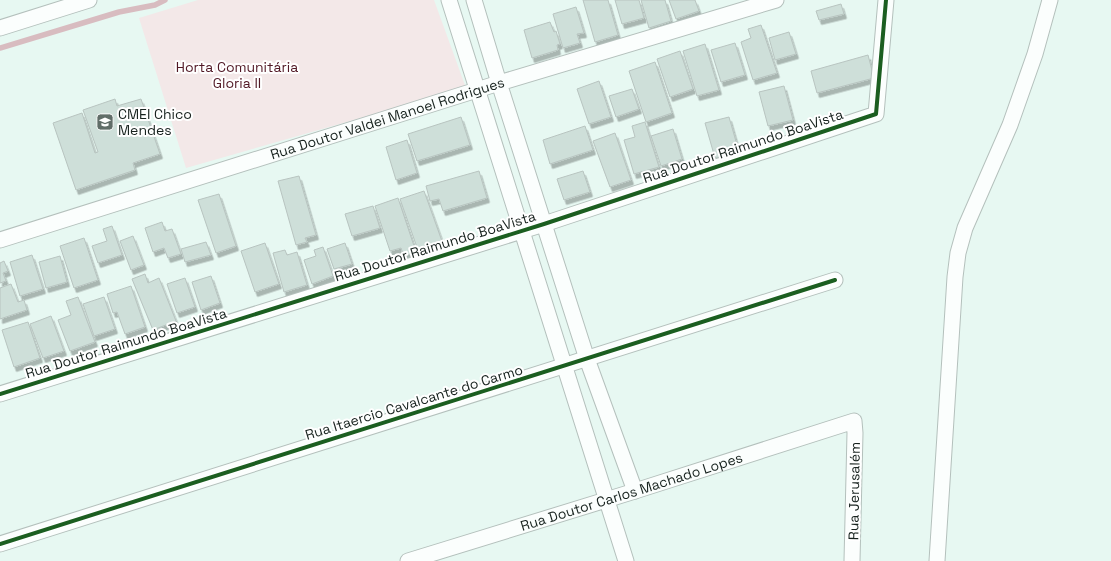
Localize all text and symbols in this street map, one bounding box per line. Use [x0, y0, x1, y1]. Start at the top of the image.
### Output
park label: Horta Comunitária Gloria II [176, 58, 298, 92]
street label: Rua Doutor Valdei Manoel Rodrigues [268, 73, 507, 163]
place label: CMEI Chico Mendes [118, 105, 192, 139]
street label: Rua Doutor Raimundo BoaVista [641, 105, 845, 187]
school or university icon: CMEI Chico Mendes [95, 112, 115, 132]
street label: Rua Doutor Raimundo BoaVista [332, 207, 538, 285]
street label: Rua Doutor Raimundo BoaVista [23, 304, 229, 382]
street label: Rua Itaercio Cavalcante do Carmo [303, 360, 525, 444]
street label: Rua Jerusalém [844, 442, 864, 540]
street label: Rua Doutor Carlos Machado Lopes [518, 448, 745, 535]

